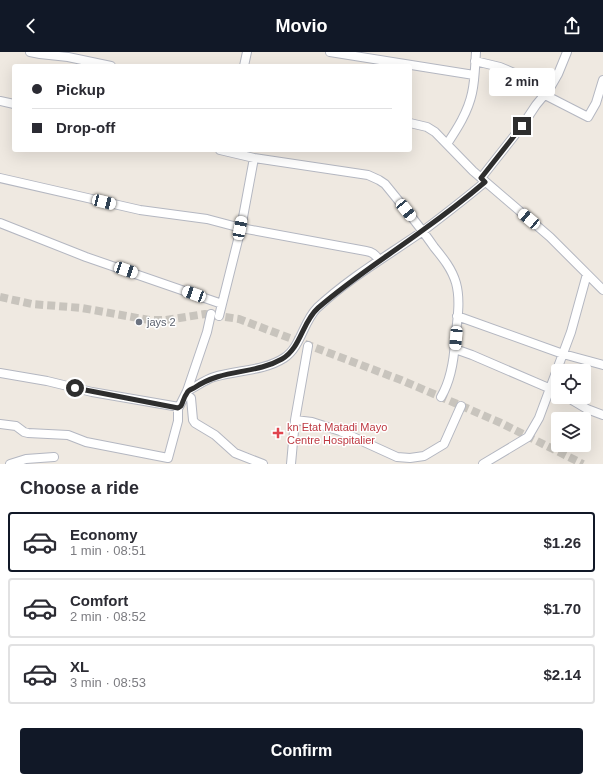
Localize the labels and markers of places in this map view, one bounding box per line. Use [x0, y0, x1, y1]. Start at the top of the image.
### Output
place label: jays 2 [146, 316, 176, 328]
marker: jays 2 [134, 317, 144, 327]
place label: kn Etat Matadi Mayo Centre Hospitalier [287, 421, 387, 446]
marker: kn Etat Matadi Mayo Centre Hospitalier [272, 427, 284, 439]

